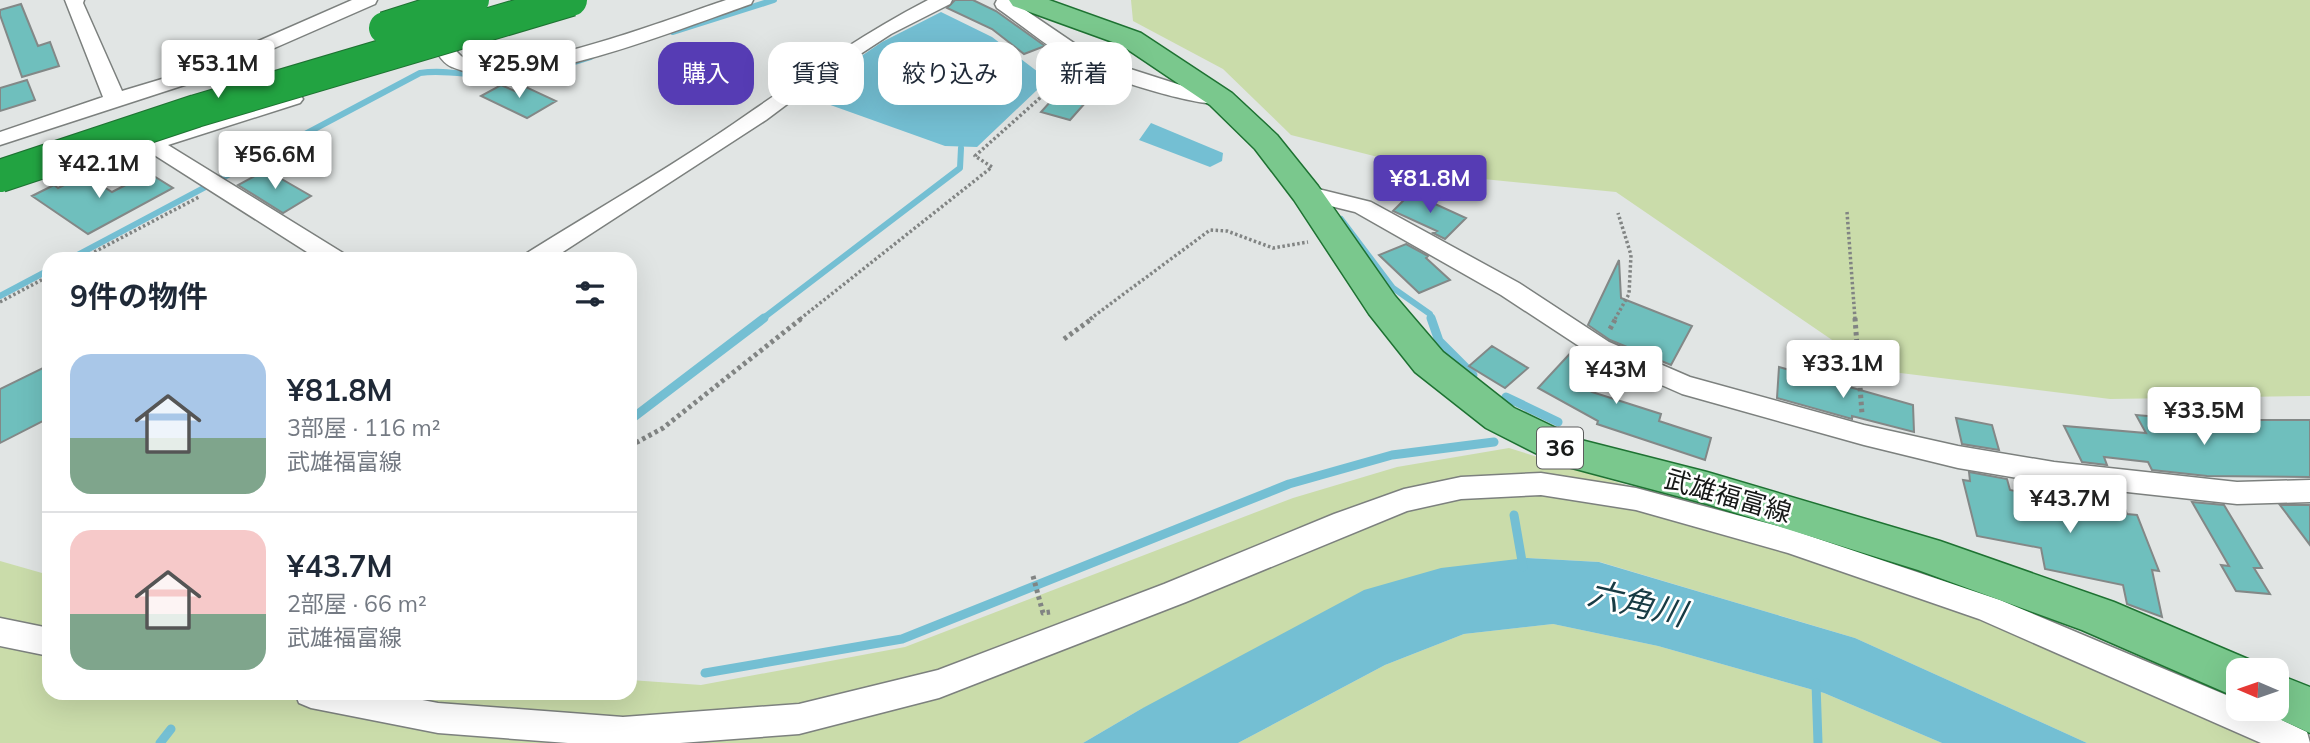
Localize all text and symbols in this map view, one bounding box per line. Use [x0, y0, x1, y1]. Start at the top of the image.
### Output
pin: ¥53.1M [161, 41, 275, 100]
pin: ¥25.9M [462, 41, 576, 100]
chip: 購入 [658, 42, 754, 105]
chip: 賃貸 [768, 42, 864, 105]
chip: 絞り込み [878, 42, 1022, 105]
chip: 新着 [1036, 42, 1132, 105]
text: ¥53.1M [178, 48, 258, 77]
text: ¥25.9M [479, 48, 559, 77]
pin: ¥56.6M [218, 132, 332, 191]
text: ¥56.6M [235, 139, 315, 168]
pin: ¥42.1M [42, 140, 156, 200]
text: ¥42.1M [59, 148, 139, 177]
pin: ¥81.8M [1373, 156, 1487, 215]
text: ¥81.8M [1390, 163, 1470, 192]
icon: filters [571, 275, 609, 313]
text: 9件の物件 [70, 277, 208, 315]
pin: ¥33.1M [1786, 340, 1900, 400]
pin: ¥43M [1575, 346, 1657, 406]
text: ¥33.1M [1803, 348, 1883, 377]
text: ¥43M [1585, 354, 1647, 383]
text: ¥81.8M [287, 371, 393, 409]
icon: home [126, 382, 210, 466]
pin: ¥33.5M [2147, 388, 2261, 447]
text: ¥33.5M [2164, 395, 2244, 424]
text: 3部屋 · 116 m² [287, 413, 440, 442]
road number: 36 [1537, 428, 1583, 468]
text: 武雄福富線 [287, 447, 402, 476]
street label: 武雄福富線 [1661, 462, 1795, 529]
pin: ¥43.7M [2013, 476, 2127, 535]
text: ¥43.7M [2030, 483, 2110, 512]
text: ¥43.7M [287, 547, 393, 585]
icon: home [126, 558, 210, 642]
water label: 六角川 [1584, 571, 1693, 634]
text: 2部屋 · 66 m² [287, 589, 427, 618]
text: 武雄福富線 [287, 623, 402, 652]
north arrow [2226, 658, 2289, 721]
map controls [2226, 658, 2289, 721]

